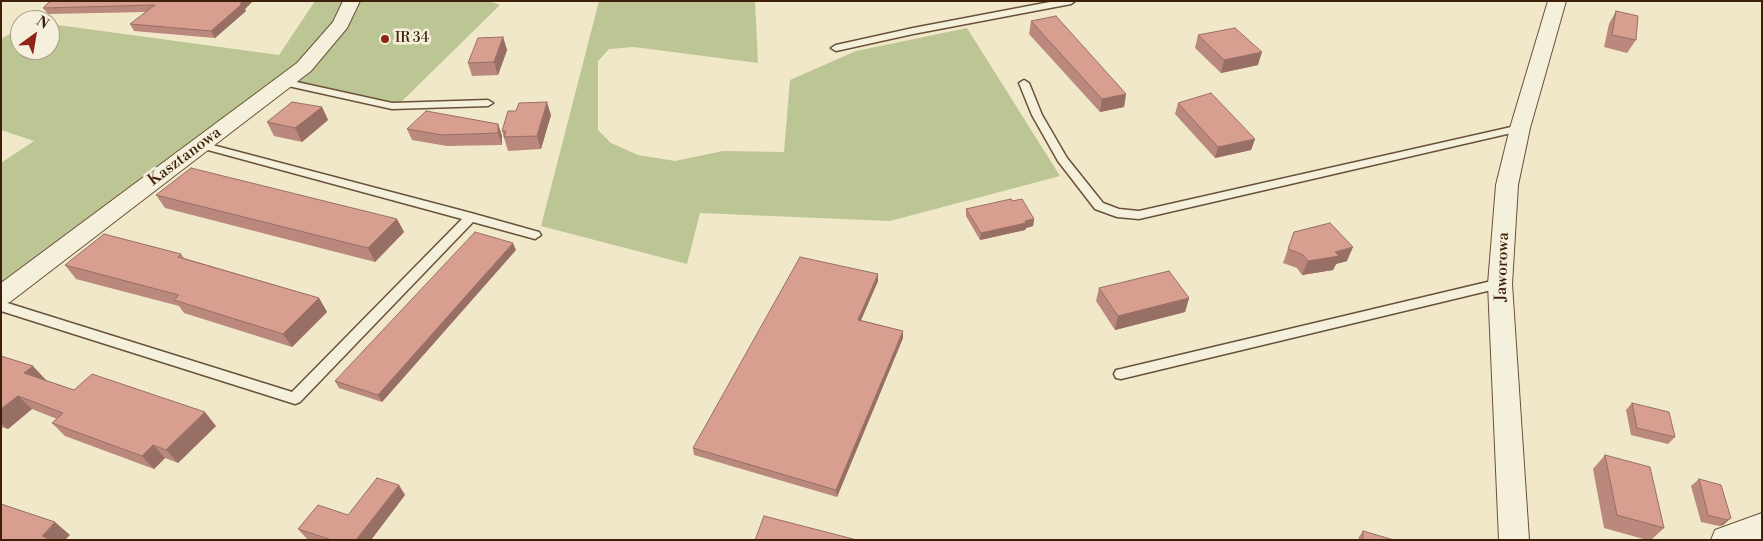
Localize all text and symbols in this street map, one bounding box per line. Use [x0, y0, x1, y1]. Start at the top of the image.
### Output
north arrow [10, 10, 60, 60]
text: N [33, 13, 52, 34]
place label: IR 34 [395, 31, 429, 47]
marker: IR 34 [379, 33, 391, 45]
street label: Kasztanowa [145, 123, 225, 191]
street label: Jaworowa [1492, 232, 1514, 302]

